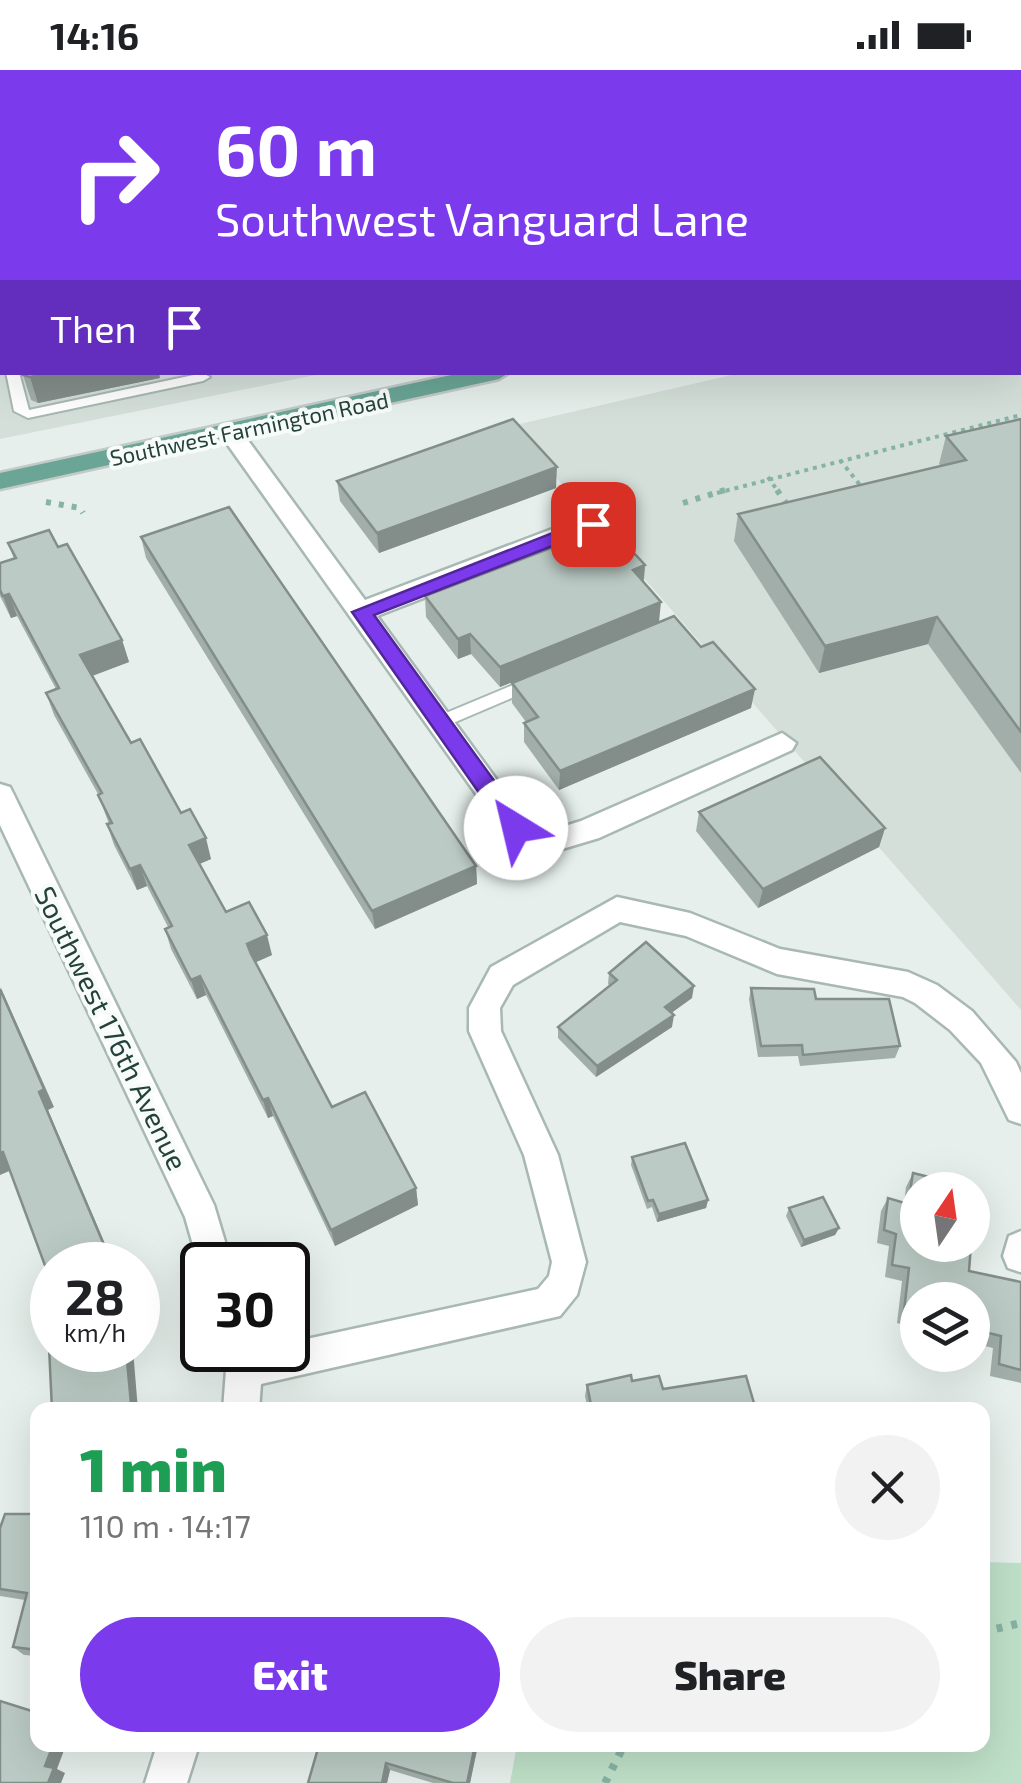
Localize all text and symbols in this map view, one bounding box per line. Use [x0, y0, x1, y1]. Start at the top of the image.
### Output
text: 14:16 [50, 12, 139, 58]
text: 60 m [215, 106, 377, 190]
icon: right [50, 110, 180, 240]
text: Southwest Vanguard Lane [215, 191, 749, 245]
icon: arrive [157, 300, 212, 355]
text: Then [50, 305, 137, 351]
street label: Southwest Farmington Road [107, 386, 391, 470]
pin [551, 482, 636, 567]
icon: arrive [566, 497, 621, 552]
position arrow [464, 776, 568, 880]
street label: Southwest 176th Avenue [28, 881, 196, 1175]
north arrow [900, 1172, 990, 1262]
map controls [900, 1172, 990, 1372]
speed limit sign: 30 [180, 1242, 310, 1372]
text: 28 [65, 1265, 125, 1325]
button: layers [900, 1282, 990, 1372]
text: km/h [64, 1317, 126, 1347]
text: 1 min [80, 1432, 227, 1504]
button: close [835, 1435, 940, 1540]
text: 110 m · 14:17 [80, 1506, 251, 1544]
button: Exit [80, 1617, 500, 1732]
button: Share [520, 1617, 940, 1732]

